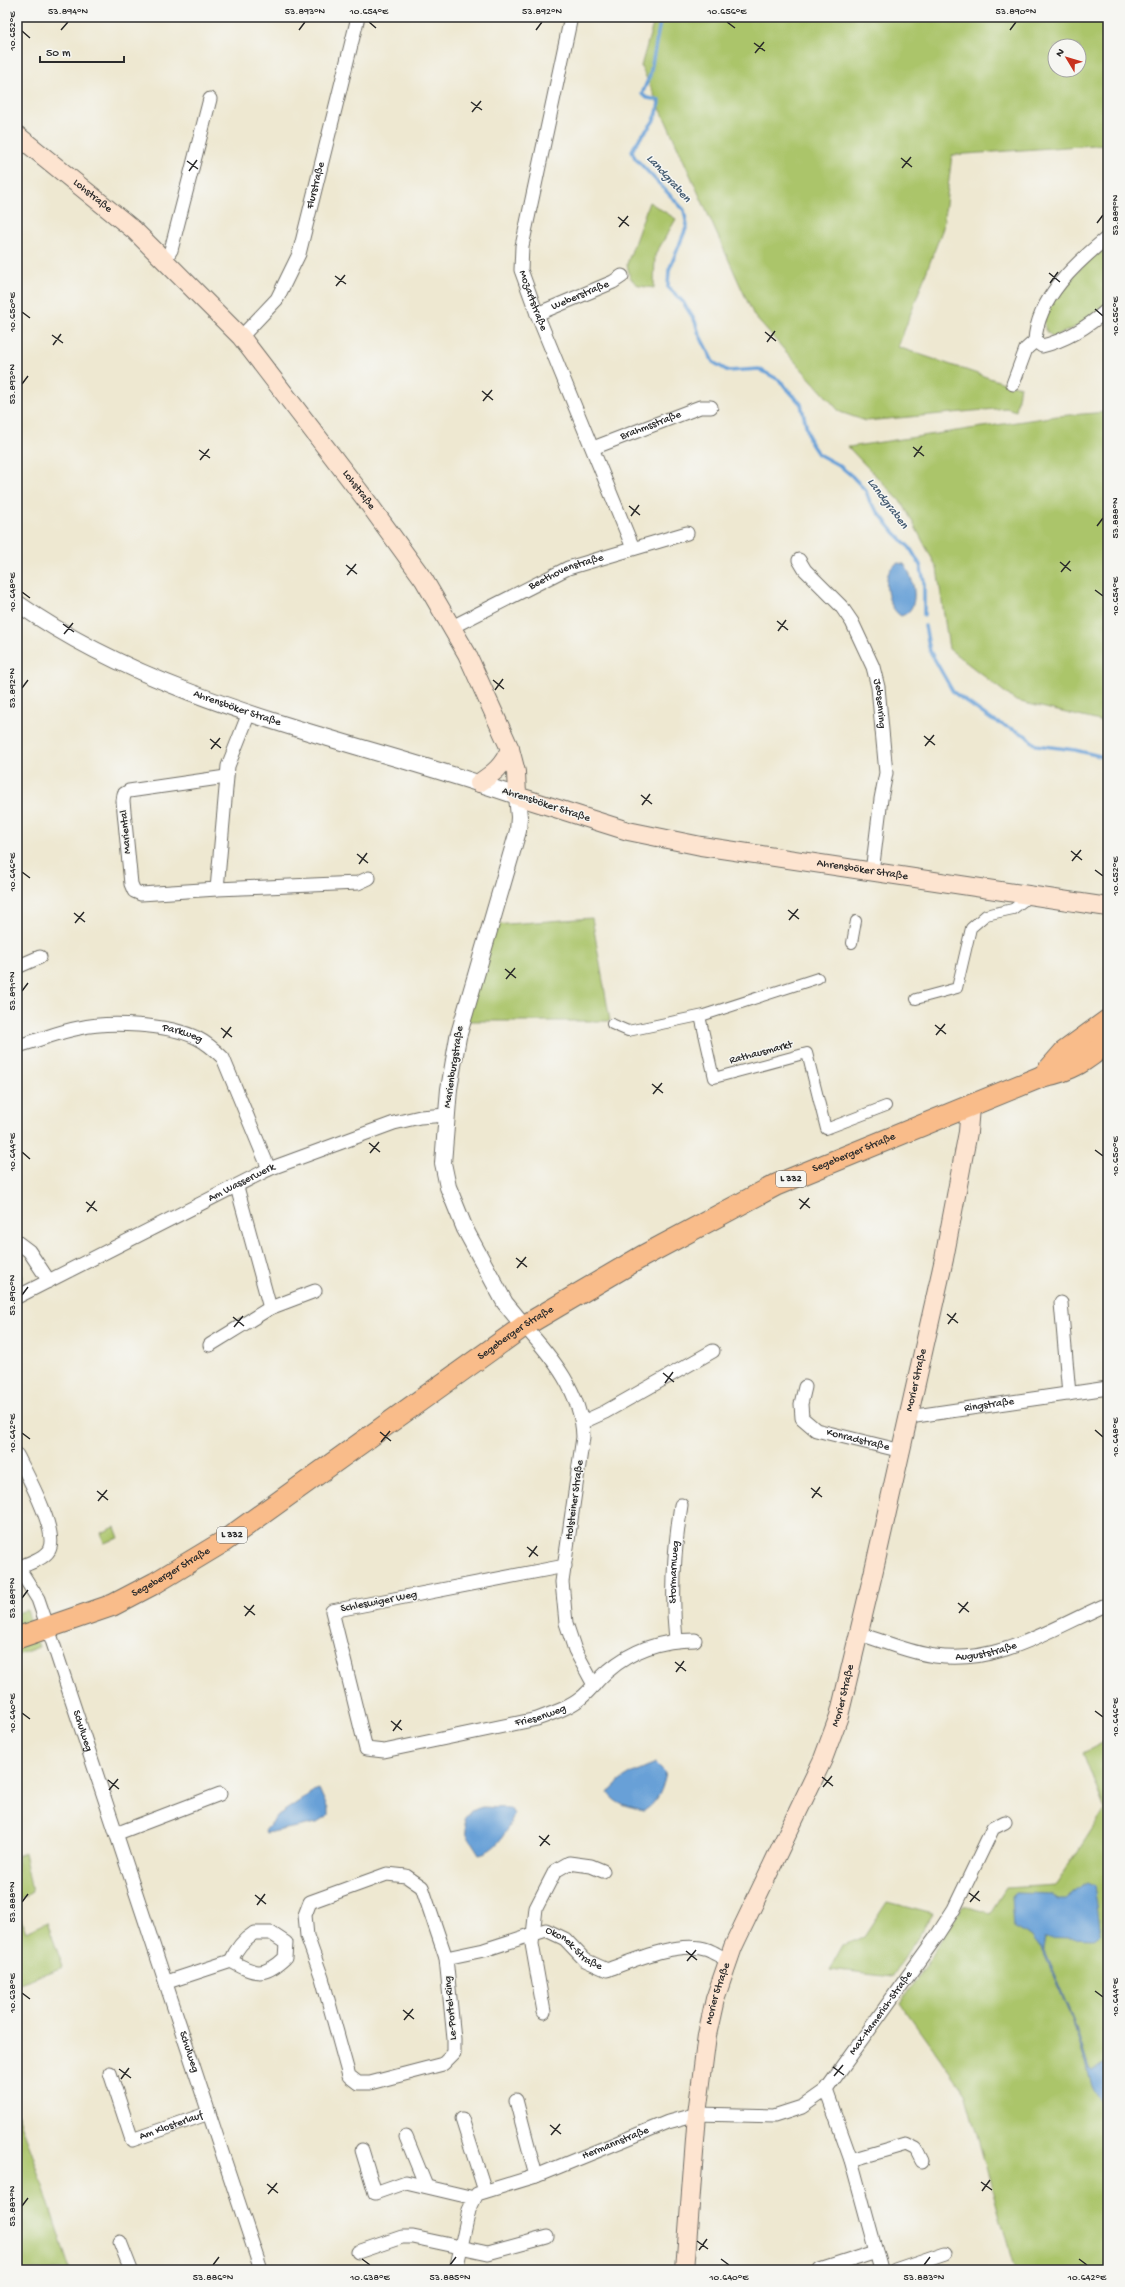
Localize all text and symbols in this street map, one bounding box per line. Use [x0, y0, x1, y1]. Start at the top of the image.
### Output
text: 53.894°N [48, 6, 88, 18]
text: 53.893°N [285, 6, 326, 18]
text: 10.654°E [349, 6, 389, 18]
text: 53.892°N [522, 6, 562, 18]
text: 10.656°E [707, 6, 747, 18]
text: 53.890°N [996, 6, 1037, 18]
text: 10.652°E [7, 11, 19, 51]
scale bar [40, 38, 124, 64]
north arrow [1047, 38, 1087, 78]
text: 50 m [46, 47, 71, 61]
text: N [1054, 47, 1068, 60]
water label: Landgraben [643, 152, 693, 206]
street label: Flurstraße [304, 160, 328, 211]
street label: Lohstraße [70, 177, 114, 216]
text: 53.889°N [1110, 194, 1122, 235]
street label: Mozartstraße [516, 269, 549, 333]
street label: Weberstraße [550, 278, 611, 313]
text: 10.650°E [7, 291, 19, 333]
text: 10.656°E [1110, 296, 1122, 336]
text: 53.893°N [7, 363, 19, 404]
street label: Brahmsstraße [618, 409, 683, 443]
street label: Lohstraße [339, 468, 377, 513]
water label: Landgraben [863, 476, 911, 532]
text: 53.888°N [1110, 497, 1122, 539]
street label: Beethovenstraße [526, 552, 605, 593]
text: 10.648°E [7, 572, 19, 612]
text: 10.654°E [1110, 576, 1122, 616]
text: 53.892°N [7, 668, 19, 708]
street label: Jebsenring [870, 677, 888, 729]
street label: Ahrensböker Straße [192, 688, 283, 729]
street label: Ahrensböker Straße [500, 785, 592, 825]
street label: Mariental [118, 809, 134, 854]
text: 10.646°E [7, 852, 19, 892]
text: 10.652°E [1110, 856, 1122, 896]
street label: Ahrensböker Straße [816, 857, 909, 883]
text: 53.891°N [7, 971, 19, 1011]
street label: Parkweg [160, 1022, 204, 1046]
street label: Marienburgstraße [442, 1025, 466, 1109]
street label: Rathausmarkt [728, 1038, 795, 1067]
street label: Segeberger Straße [811, 1131, 898, 1175]
text: 10.644°E [7, 1132, 19, 1172]
text: 10.650°E [1110, 1135, 1122, 1177]
street label: Am Wasserwerk [206, 1161, 278, 1205]
road number: L 332 [776, 1171, 806, 1187]
text: 53.890°N [7, 1274, 19, 1315]
street label: Segeberger Straße [476, 1304, 556, 1363]
street label: Morier Straße [904, 1347, 930, 1413]
street label: Ringstraße [963, 1396, 1015, 1415]
text: 10.642°E [7, 1413, 19, 1453]
text: 10.648°E [1110, 1417, 1122, 1457]
street label: Konradstraße [825, 1427, 891, 1454]
street label: Holsteiner Straße [563, 1459, 587, 1541]
road number: L 332 [217, 1527, 247, 1543]
street label: Stormarnweg [668, 1540, 682, 1604]
street label: Segeberger Straße [130, 1545, 213, 1600]
text: 53.889°N [7, 1577, 19, 1618]
street label: Schleswiger Weg [340, 1589, 418, 1615]
street label: Auguststraße [955, 1640, 1019, 1663]
street label: Morier Straße [829, 1663, 857, 1729]
text: 10.640°E [7, 1693, 19, 1734]
text: 10.646°E [1110, 1697, 1122, 1737]
street label: Friesenweg [513, 1702, 568, 1730]
street label: Schulweg [70, 1709, 95, 1753]
text: 53.888°N [7, 1881, 19, 1923]
street label: Okonek-Straße [543, 1924, 604, 1973]
street label: Morier Straße [704, 1961, 733, 2026]
street label: Max-Hamerich-Straße [847, 1969, 915, 2058]
text: 10.638°E [7, 1973, 19, 2014]
street label: Le-Portel-Ring [442, 1975, 460, 2041]
text: 10.644°E [1110, 1977, 1122, 2017]
street label: Schulweg [176, 2030, 201, 2074]
street label: Am Klosterlauf [138, 2108, 206, 2143]
street label: Hermannstraße [580, 2124, 651, 2162]
text: 53.887°N [7, 2185, 19, 2226]
text: 53.886°N [193, 2272, 234, 2284]
text: 10.638°E [349, 2272, 390, 2284]
text: 53.885°N [430, 2272, 471, 2284]
text: 10.640°E [708, 2272, 749, 2284]
text: 53.883°N [904, 2272, 945, 2284]
text: 10.642°E [1067, 2272, 1107, 2284]

